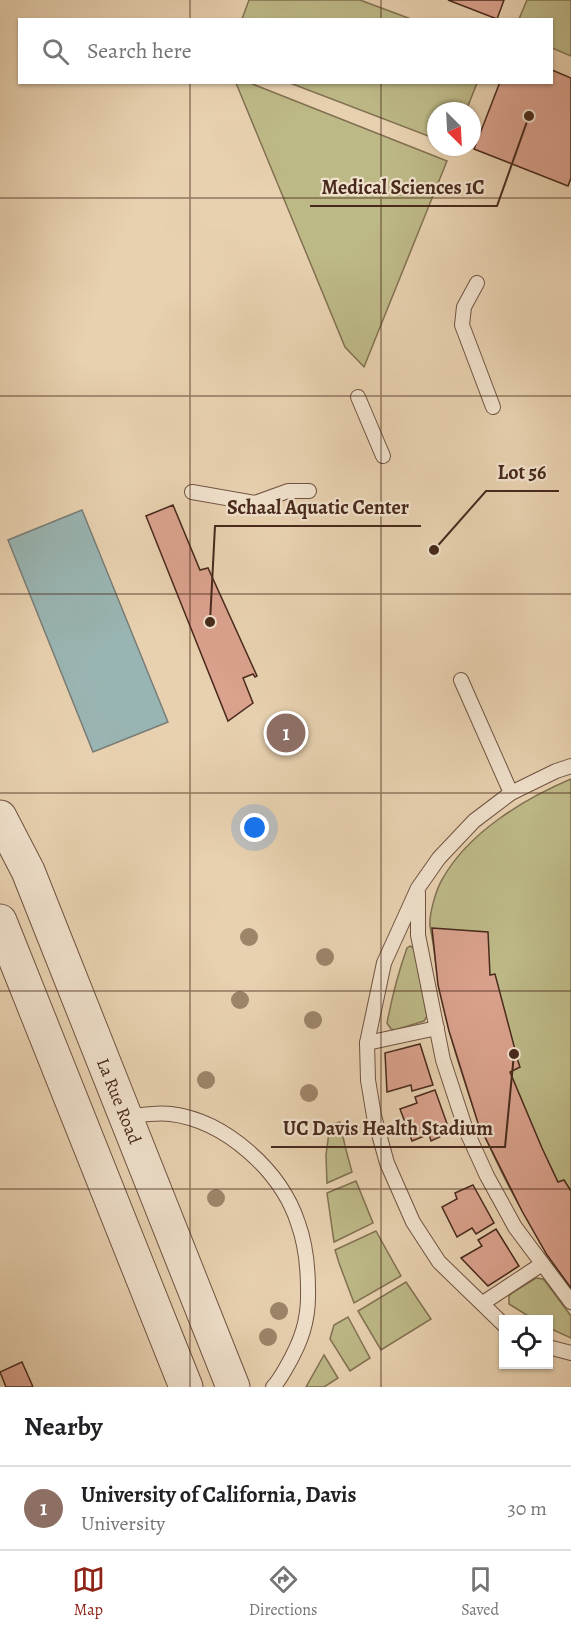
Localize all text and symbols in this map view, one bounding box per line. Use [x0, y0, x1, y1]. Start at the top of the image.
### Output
search box [18, 18, 553, 84]
icon: search [39, 35, 72, 68]
text: Search here [87, 36, 192, 66]
north arrow [427, 102, 481, 156]
callout: Medical Sciences 1C [310, 168, 497, 206]
text: Medical Sciences 1C [321, 174, 485, 201]
callout: Lot 56 [486, 453, 559, 491]
text: Lot 56 [498, 459, 546, 486]
callout: Schaal Aquatic Center [215, 488, 421, 526]
text: Schaal Aquatic Center [227, 494, 409, 521]
pin: 1 [266, 710, 306, 756]
your location [240, 813, 269, 842]
street label: La Rue Road [91, 1055, 147, 1148]
callout: UC Davis Health Stadium [271, 1109, 505, 1147]
text: UC Davis Health Stadium [283, 1115, 493, 1142]
map controls [499, 1315, 553, 1369]
button: locate [499, 1315, 553, 1369]
text: Nearby [24, 1409, 103, 1444]
text: University of California, Davis [81, 1480, 356, 1510]
text: 1 [40, 1495, 47, 1522]
text: 30 m [507, 1495, 547, 1522]
text: University [81, 1510, 165, 1537]
tab: Map [72, 1563, 105, 1621]
tab: Directions [249, 1563, 317, 1621]
tab: Saved [461, 1563, 499, 1621]

